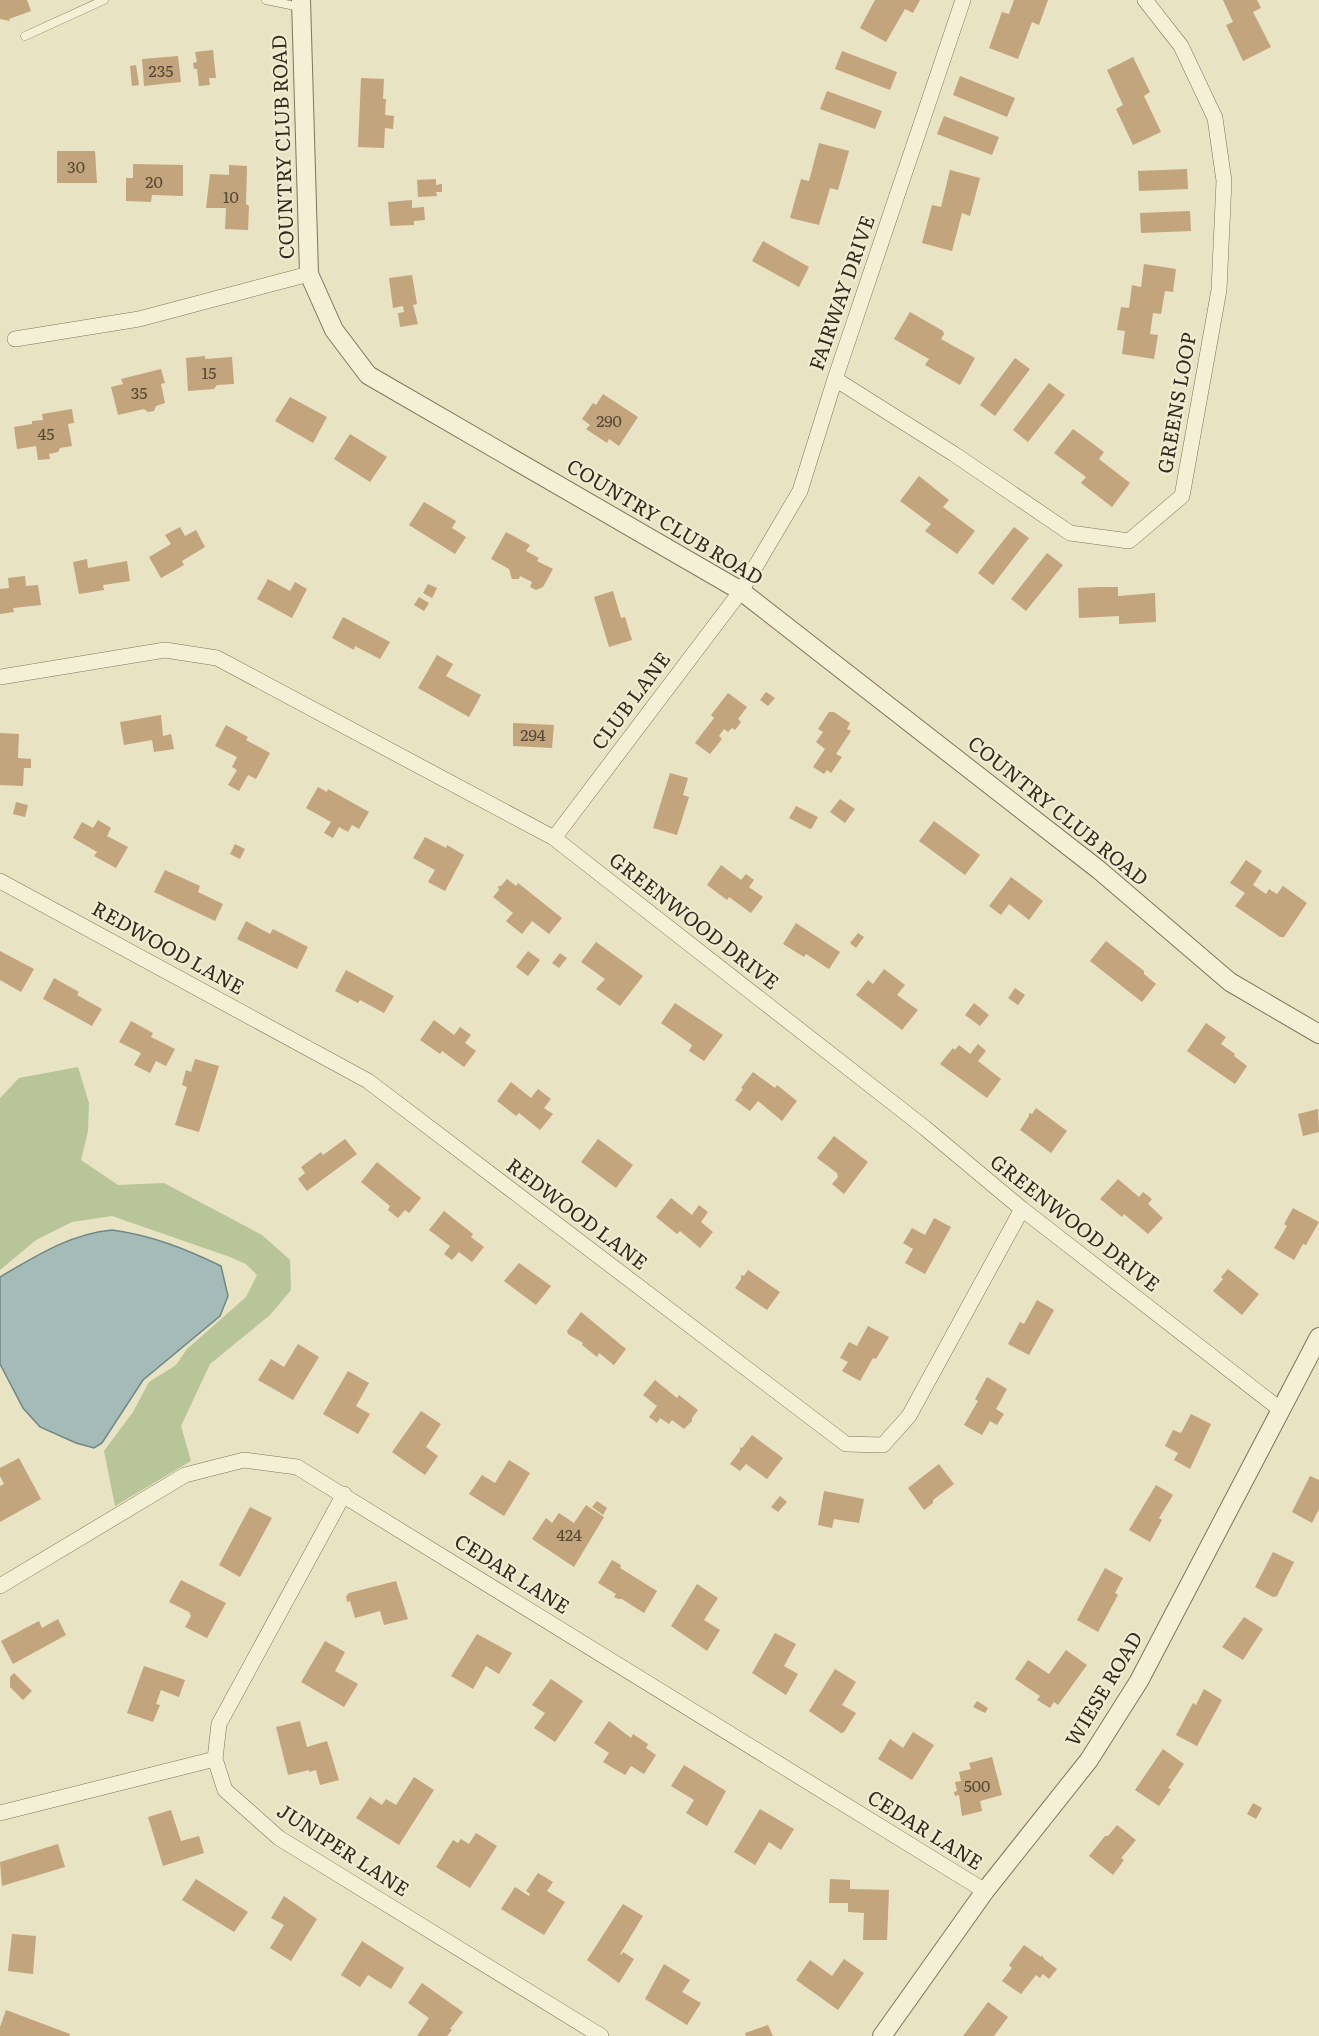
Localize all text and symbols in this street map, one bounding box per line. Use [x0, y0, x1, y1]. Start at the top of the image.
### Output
street label: COUNTRY CLUB ROAD [262, 34, 300, 260]
house number: 235 [149, 58, 173, 82]
house number: 30 [67, 154, 85, 178]
house number: 20 [145, 169, 163, 193]
house number: 10 [223, 184, 239, 208]
street label: FAIRWAY DRIVE [799, 211, 881, 374]
street label: GREENS LOOP [1148, 330, 1202, 475]
house number: 15 [202, 360, 216, 384]
house number: 35 [131, 380, 147, 404]
house number: 290 [596, 408, 622, 432]
house number: 45 [38, 421, 54, 445]
street label: COUNTRY CLUB ROAD [562, 450, 770, 591]
street label: CLUB LANE [583, 644, 676, 755]
house number: 294 [520, 722, 546, 746]
street label: COUNTRY CLUB ROAD [963, 727, 1156, 892]
street label: GREENWOOD DRIVE [604, 843, 787, 995]
street label: REDWOOD LANE [87, 892, 251, 1001]
street label: GREENWOOD DRIVE [985, 1145, 1168, 1297]
street label: REDWOOD LANE [501, 1149, 655, 1276]
house number: 424 [556, 1522, 582, 1546]
street label: CEDAR LANE [450, 1525, 577, 1620]
street label: WIESE ROAD [1056, 1625, 1148, 1751]
house number: 500 [964, 1773, 990, 1797]
street label: CEDAR LANE [863, 1781, 990, 1876]
street label: JUNIPER LANE [272, 1794, 416, 1902]

